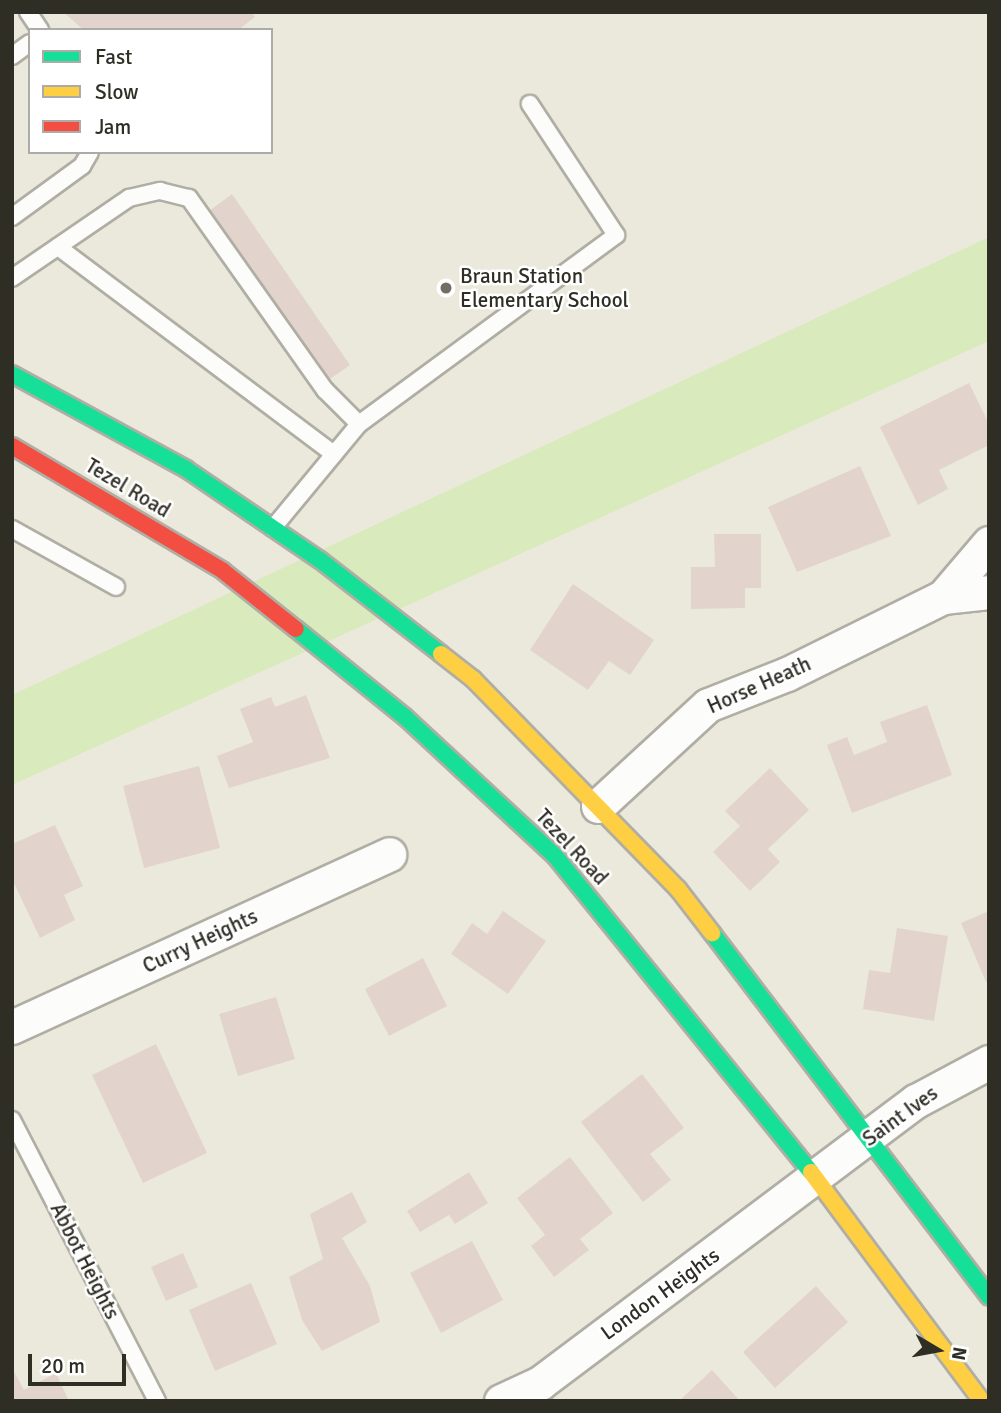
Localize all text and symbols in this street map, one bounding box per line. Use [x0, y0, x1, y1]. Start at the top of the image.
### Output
legend [28, 28, 273, 154]
text: Fast [95, 44, 132, 70]
text: Slow [95, 79, 139, 105]
text: Jam [95, 114, 131, 140]
place label: Braun Station Elementary School [460, 263, 629, 313]
marker: Braun Station Elementary School [438, 280, 454, 296]
street label: Tezel Road [81, 453, 175, 523]
street label: Horse Heath [703, 651, 815, 719]
street label: Tezel Road [531, 804, 613, 890]
street label: Curry Heights [139, 903, 261, 979]
street label: Saint Ives [858, 1080, 942, 1152]
street label: Abbot Heights [45, 1199, 125, 1323]
street label: London Heights [596, 1243, 724, 1345]
north arrow [903, 1315, 973, 1385]
scale bar [32, 1340, 130, 1384]
text: N [946, 1345, 972, 1362]
text: 20 m [41, 1353, 85, 1379]

